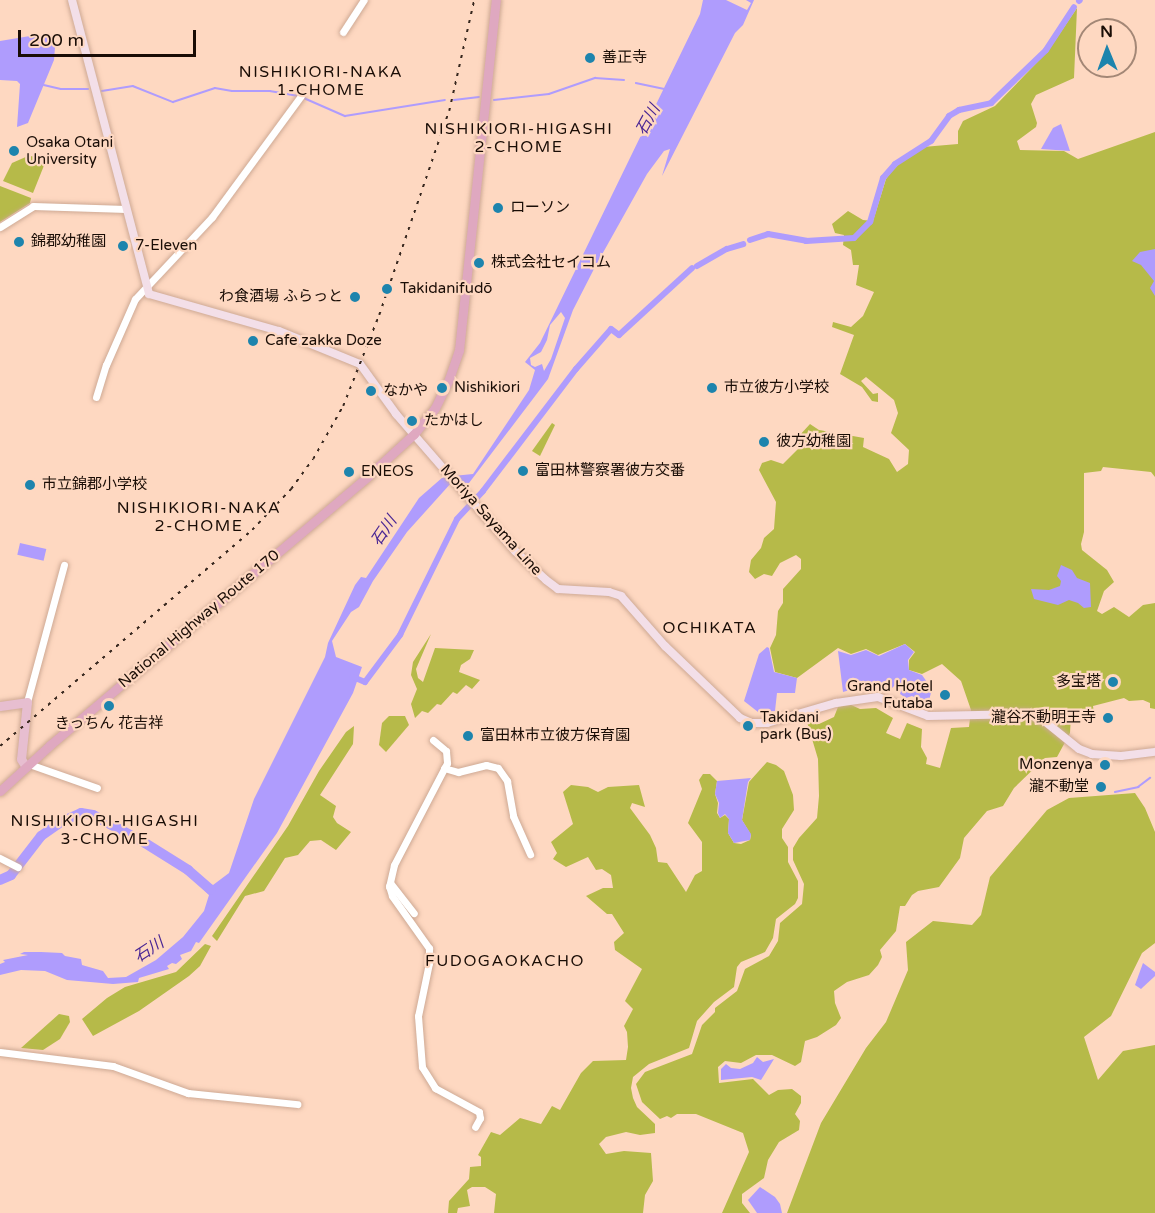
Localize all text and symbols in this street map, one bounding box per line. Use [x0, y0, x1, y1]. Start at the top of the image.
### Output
scale bar [21, 18, 200, 56]
north arrow [1077, 18, 1137, 78]
text: N [1100, 22, 1113, 42]
text: 200 m [29, 29, 84, 51]
place label: 善正寺 [602, 49, 647, 67]
marker: 善正寺 [583, 51, 597, 65]
district label: NISHIKIORI-NAKA 1-CHOME [239, 62, 403, 100]
water label: 石川 [632, 101, 664, 139]
district label: NISHIKIORI-HIGASHI 2-CHOME [425, 119, 613, 157]
place label: Osaka Otani University [26, 133, 113, 168]
marker: Osaka Otani University [7, 144, 21, 158]
place label: ローソン [510, 199, 570, 217]
marker: ローソン [491, 201, 505, 215]
place label: 錦郡幼稚園 [31, 233, 106, 251]
marker: 錦郡幼稚園 [12, 235, 26, 249]
place label: 7-Eleven [135, 237, 197, 255]
marker: 7-Eleven [116, 239, 130, 253]
place label: 株式会社セイコム [491, 254, 611, 272]
marker: 株式会社セイコム [472, 256, 486, 270]
marker: Takidanifudō [378, 280, 396, 298]
place label: Takidanifudō [400, 280, 492, 298]
place label: わ食酒場 ふらっと [219, 288, 343, 306]
marker: わ食酒場 ふらっと [348, 290, 362, 304]
place label: Cafe zakka Doze [265, 332, 382, 350]
marker: Cafe zakka Doze [246, 334, 260, 348]
place label: Nishikiori [454, 379, 520, 397]
place label: 市立彼方小学校 [724, 379, 829, 397]
marker: Nishikiori [435, 381, 449, 395]
marker: 市立彼方小学校 [705, 381, 719, 395]
place label: なかや [383, 382, 428, 400]
marker: なかや [364, 384, 378, 398]
place label: たかはし [424, 412, 484, 430]
marker: たかはし [405, 414, 419, 428]
place label: 彼方幼稚園 [776, 433, 851, 451]
marker: 彼方幼稚園 [757, 435, 771, 449]
street label: Moriya Sayama Line [436, 461, 546, 579]
place label: 富田林警察署彼方交番 [535, 462, 685, 480]
place label: ENEOS [361, 463, 413, 481]
marker: 富田林警察署彼方交番 [516, 464, 530, 478]
marker: ENEOS [342, 465, 356, 479]
place label: 市立錦郡小学校 [42, 476, 147, 494]
marker: 市立錦郡小学校 [23, 478, 37, 492]
district label: NISHIKIORI-NAKA 2-CHOME [117, 498, 281, 536]
water label: 石川 [367, 512, 401, 550]
street label: National Highway Route 170 [115, 546, 283, 692]
district label: OCHIKATA [663, 618, 757, 638]
place label: 多宝塔 [1056, 673, 1101, 691]
marker: 多宝塔 [1106, 675, 1120, 689]
place label: Grand Hotel Futaba [847, 677, 933, 712]
marker: Grand Hotel Futaba [938, 688, 952, 702]
marker: きっちん 花吉祥 [102, 699, 116, 713]
place label: Takidani park (Bus) [760, 708, 832, 743]
place label: 瀧谷不動明王寺 [991, 709, 1096, 727]
marker: 瀧谷不動明王寺 [1101, 711, 1115, 725]
place label: きっちん 花吉祥 [55, 715, 163, 733]
marker: Takidani park (Bus) [741, 719, 755, 733]
place label: 富田林市立彼方保育園 [480, 727, 630, 745]
marker: 富田林市立彼方保育園 [461, 729, 475, 743]
place label: Monzenya [1019, 756, 1093, 774]
marker: Monzenya [1098, 758, 1112, 772]
place label: 瀧不動堂 [1029, 778, 1089, 796]
marker: 瀧不動堂 [1094, 780, 1108, 794]
district label: NISHIKIORI-HIGASHI 3-CHOME [11, 811, 199, 849]
water label: 石川 [130, 933, 168, 967]
district label: FUDOGAOKACHO [425, 951, 585, 971]

